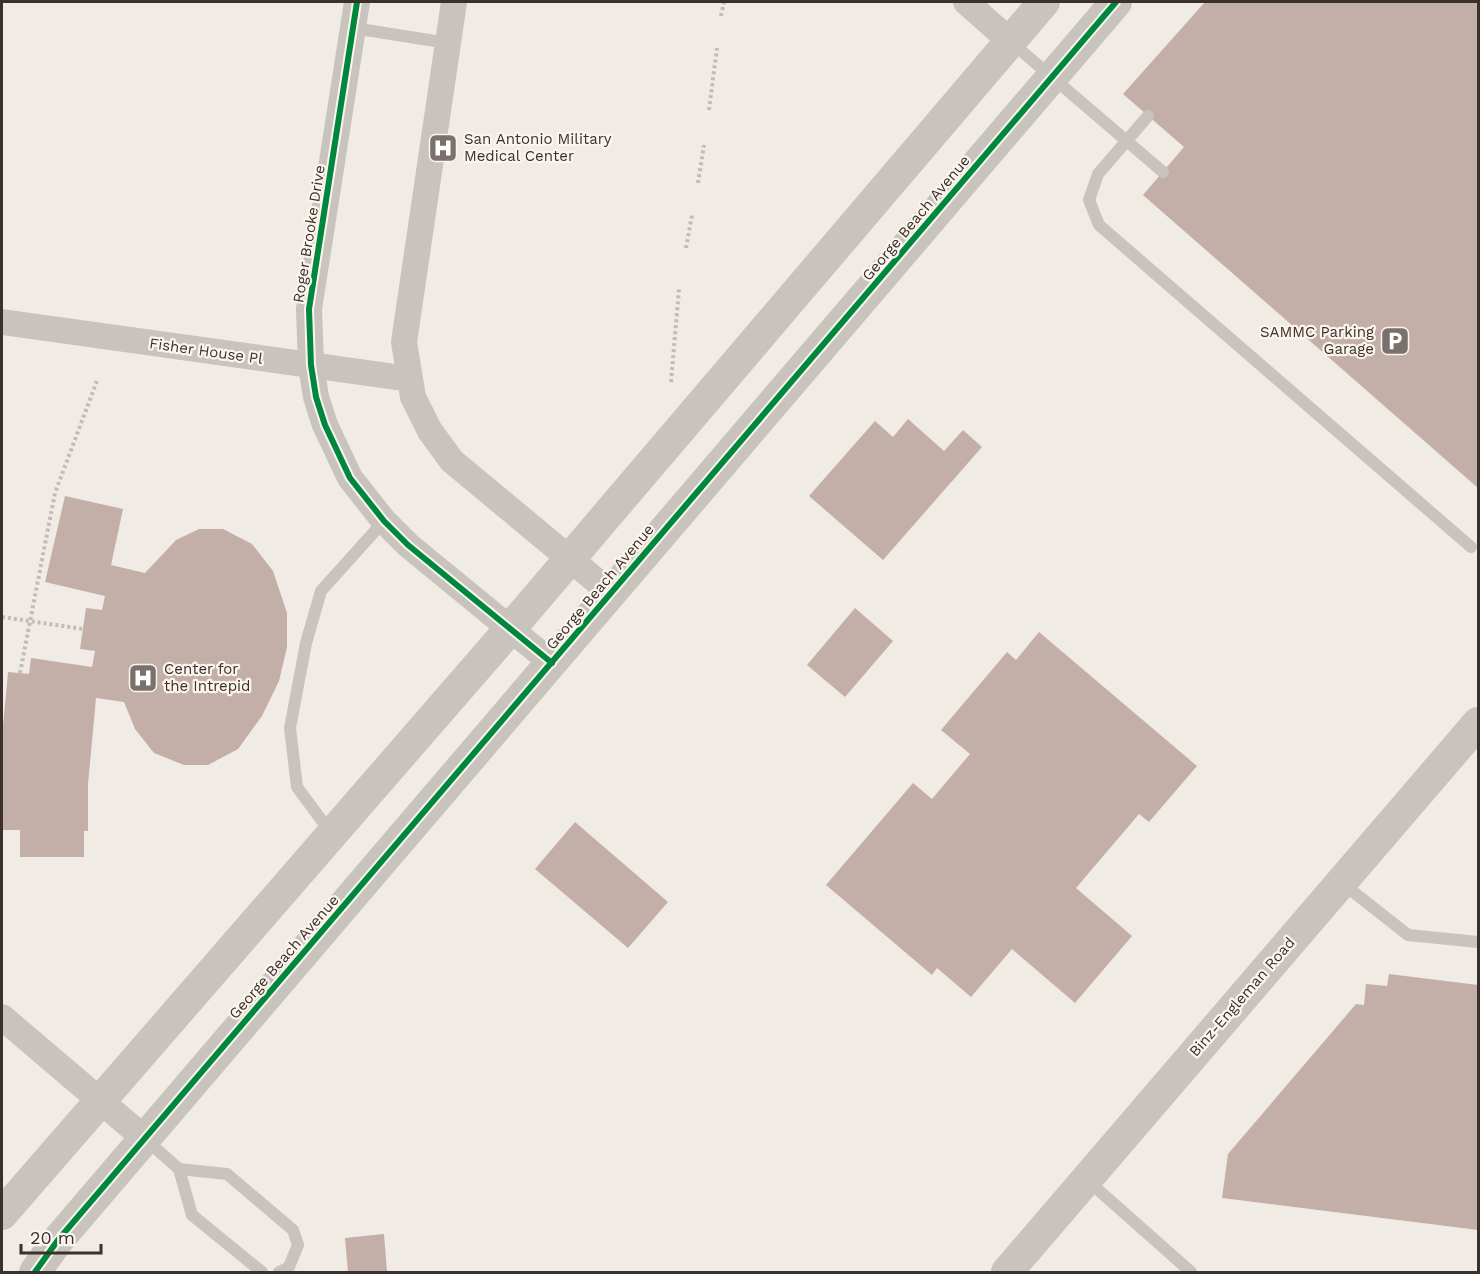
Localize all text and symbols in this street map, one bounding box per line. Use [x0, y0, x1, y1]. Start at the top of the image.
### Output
place label: San Antonio Military Medical Center [464, 130, 612, 165]
hospital icon: San Antonio Military Medical Center [427, 132, 459, 164]
street label: George Beach Avenue [858, 152, 974, 284]
street label: Roger Brooke Drive [289, 164, 329, 304]
place label: SAMMC Parking Garage [1260, 323, 1374, 358]
parking icon: SAMMC Parking Garage [1379, 325, 1411, 357]
street label: Fisher House Pl [148, 334, 264, 368]
street label: George Beach Avenue [542, 521, 658, 653]
place label: Center for the Intrepid [164, 660, 251, 695]
hospital icon: Center for the Intrepid [127, 662, 159, 694]
street label: George Beach Avenue [225, 891, 343, 1023]
street label: Binz-Engleman Road [1185, 934, 1299, 1060]
scale bar [21, 1217, 100, 1255]
text: 20 m [30, 1227, 75, 1248]

